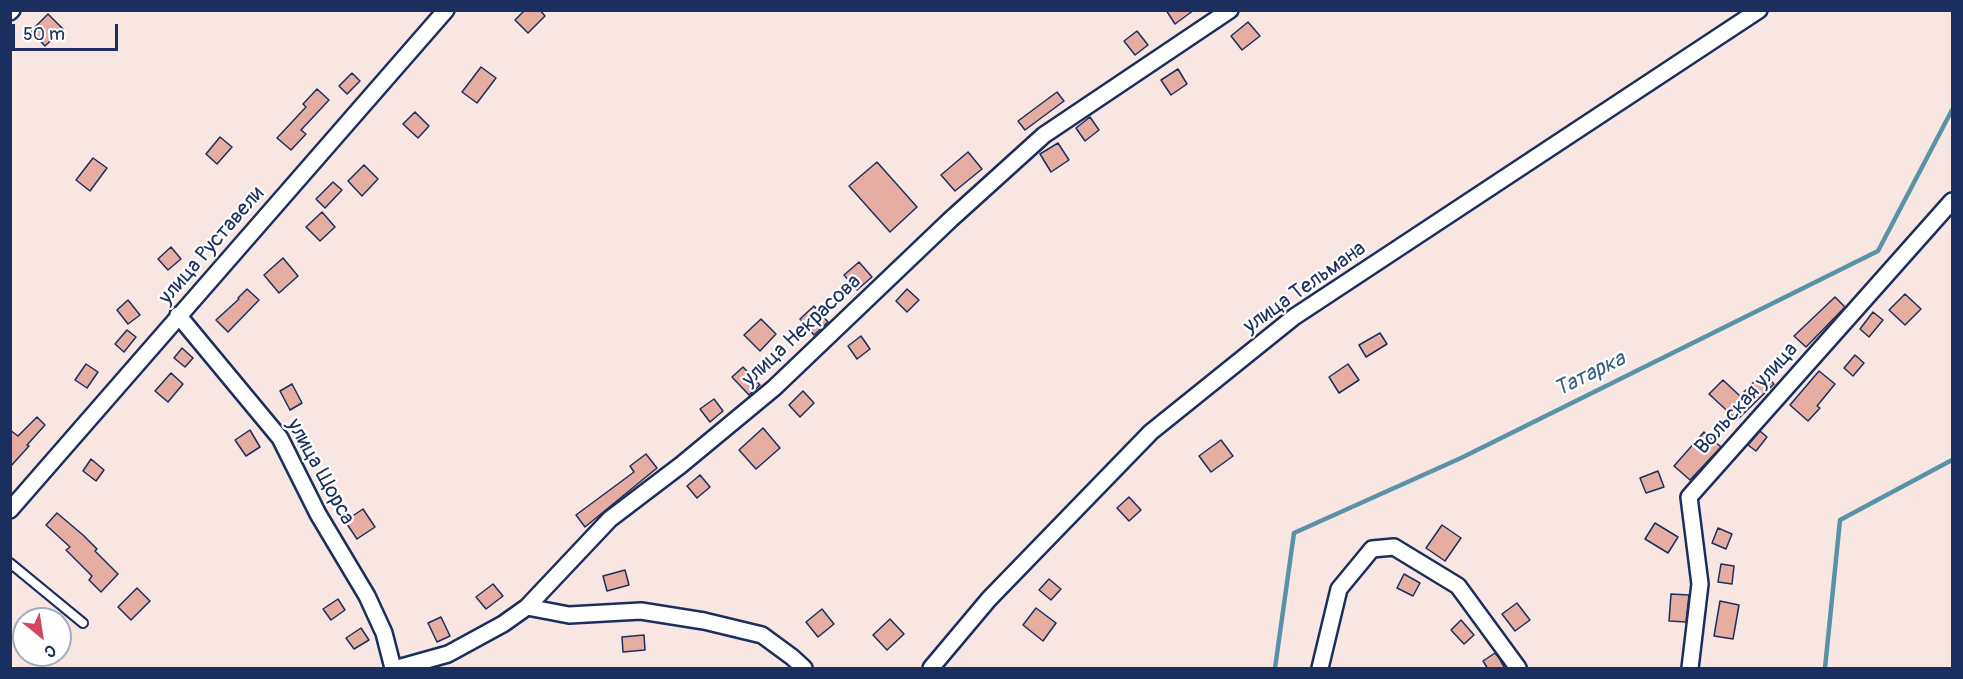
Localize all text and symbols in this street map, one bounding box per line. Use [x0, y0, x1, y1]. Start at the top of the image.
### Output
scale bar [15, 12, 122, 50]
text: 50 m [23, 23, 65, 46]
street label: улица Руставели [154, 182, 270, 310]
street label: улица Тельмана [1239, 237, 1371, 339]
street label: улица Некрасова [737, 270, 867, 392]
street label: Вольская улица [1690, 338, 1804, 460]
water label: Татарка [1550, 347, 1630, 403]
street label: улица Щорса [281, 415, 359, 529]
north arrow [12, 607, 72, 667]
text: С [41, 640, 59, 662]

